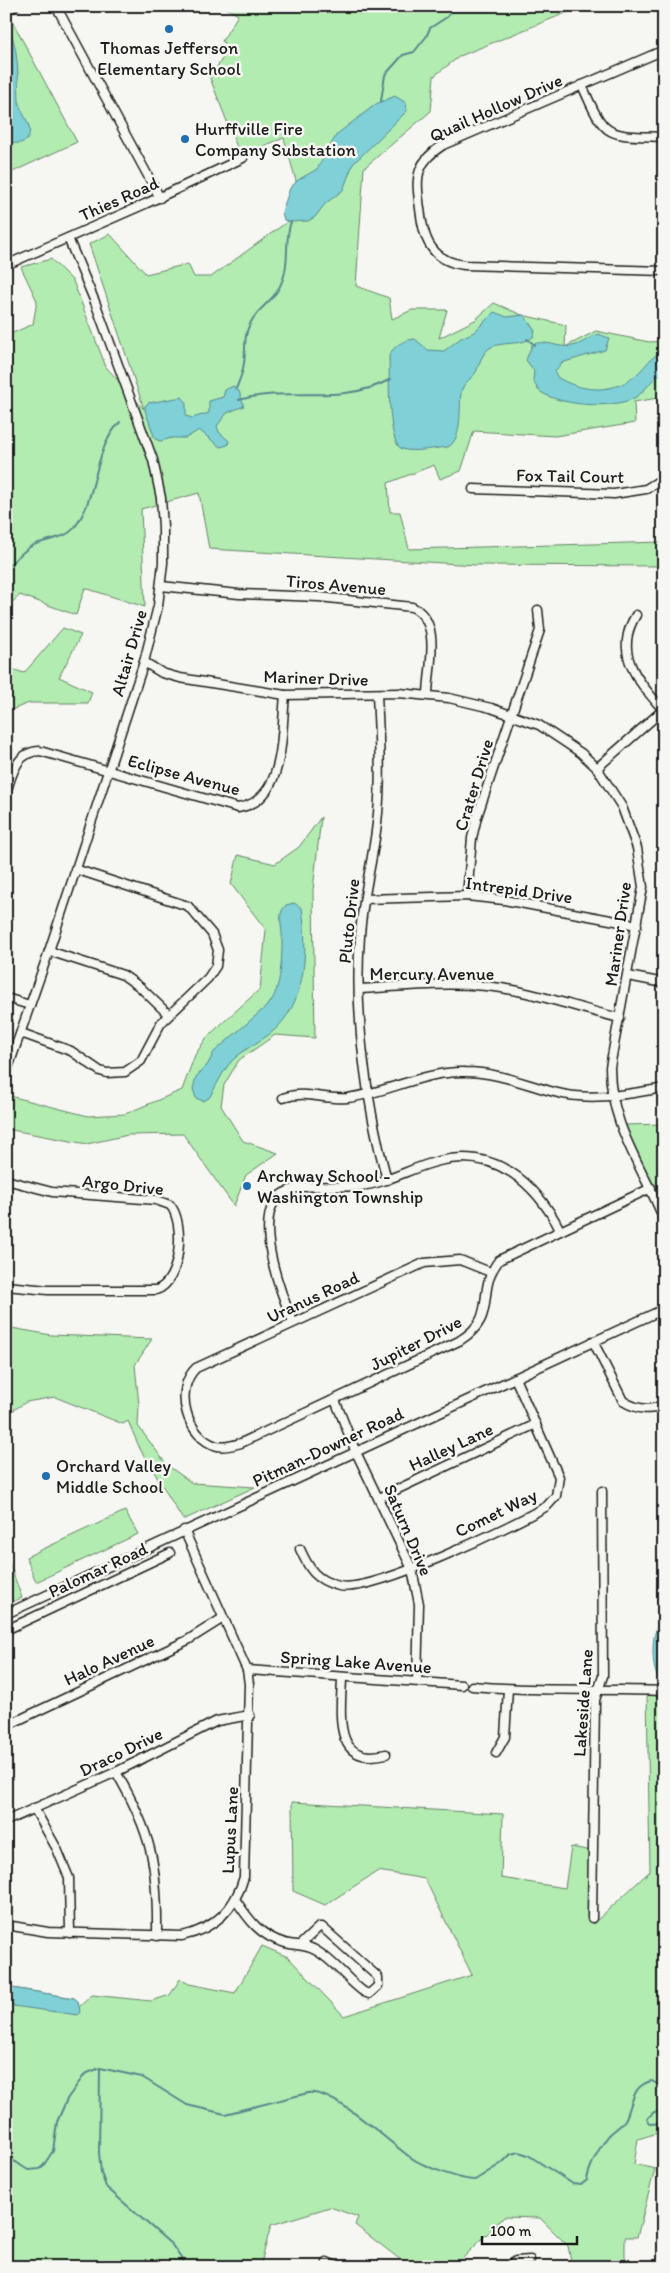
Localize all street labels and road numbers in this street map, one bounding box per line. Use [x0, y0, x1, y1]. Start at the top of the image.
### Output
street label: Quail Hollow Drive [426, 69, 566, 147]
street label: Thies Road [76, 172, 162, 226]
street label: Fox Tail Court [516, 464, 624, 488]
street label: Tiros Avenue [285, 570, 387, 600]
street label: Altair Drive [106, 607, 152, 699]
street label: Mariner Drive [263, 665, 369, 691]
street label: Crater Drive [450, 736, 498, 834]
street label: Eclipse Avenue [125, 749, 243, 801]
street label: Intrepid Drive [464, 872, 574, 908]
street label: Pluto Drive [334, 877, 364, 965]
street label: Mariner Drive [600, 880, 636, 988]
street label: Mercury Avenue [370, 963, 494, 985]
street label: Argo Drive [81, 1170, 165, 1200]
street label: Uranus Road [263, 1266, 363, 1328]
street label: Jupiter Drive [366, 1311, 466, 1375]
street label: Pitman-Downer Road [249, 1402, 407, 1492]
street label: Halley Lane [405, 1418, 497, 1476]
street label: Saturn Drive [379, 1481, 437, 1579]
street label: Comet Way [451, 1484, 541, 1542]
street label: Palomar Road [45, 1537, 151, 1603]
street label: Halo Avenue [60, 1629, 158, 1691]
street label: Spring Lake Avenue [280, 1646, 432, 1678]
street label: Lakeside Lane [568, 1648, 598, 1758]
street label: Draco Drive [76, 1722, 166, 1782]
street label: Lupus Lane [217, 1786, 243, 1874]

